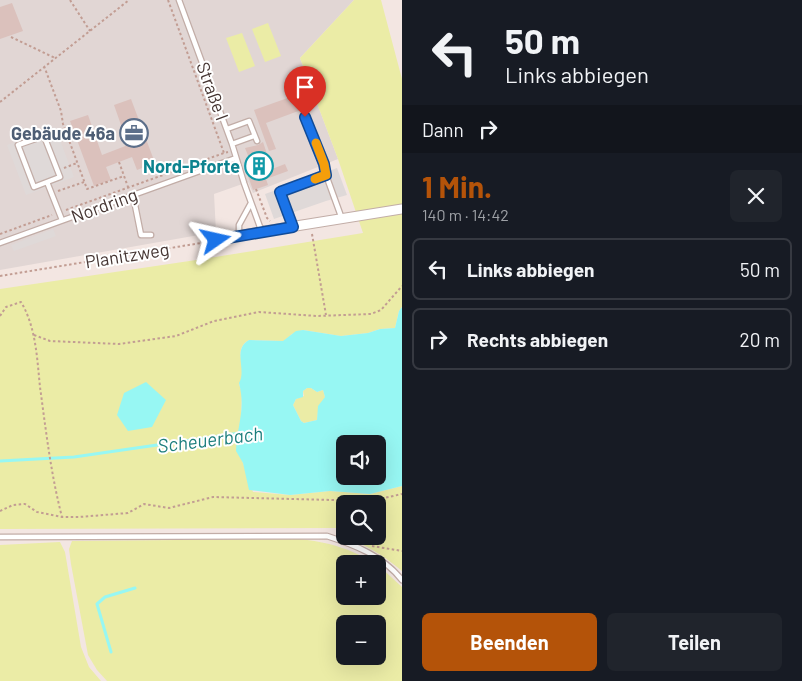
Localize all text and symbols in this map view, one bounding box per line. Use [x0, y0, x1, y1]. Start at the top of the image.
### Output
text: 50 m [505, 19, 580, 61]
icon: left [422, 20, 487, 85]
street label: Straße I [192, 59, 234, 123]
text: Links abbiegen [505, 61, 649, 87]
pin [284, 66, 326, 117]
icon: arrive [291, 73, 319, 101]
icon: right [474, 115, 502, 143]
office icon: Gebäude 46a [119, 118, 149, 148]
text: Dann [422, 118, 464, 141]
place label: Gebäude 46a [11, 122, 115, 144]
building icon: Nord-Pforte [244, 151, 274, 181]
place label: Nord-Pforte [143, 155, 240, 177]
text: 1 Min. [422, 168, 492, 204]
button: close [730, 170, 782, 222]
street label: Nordring [68, 183, 140, 227]
text: 140 m · 14:42 [422, 205, 509, 224]
position arrow [189, 213, 241, 265]
street label: Planitzweg [83, 238, 171, 272]
icon: left [424, 255, 452, 283]
text: Links abbiegen [467, 258, 594, 281]
text: 50 m [740, 258, 780, 281]
icon: right [424, 325, 452, 353]
text: Rechts abbiegen [467, 328, 608, 351]
text: 20 m [740, 328, 780, 351]
water label: Scheuerbach [156, 421, 264, 457]
map controls [336, 435, 386, 665]
button: sound [336, 435, 386, 485]
button: search [336, 495, 386, 545]
button: + [336, 555, 386, 605]
button: Beenden [422, 613, 597, 671]
button: Teilen [607, 613, 782, 671]
button: − [336, 615, 386, 665]

